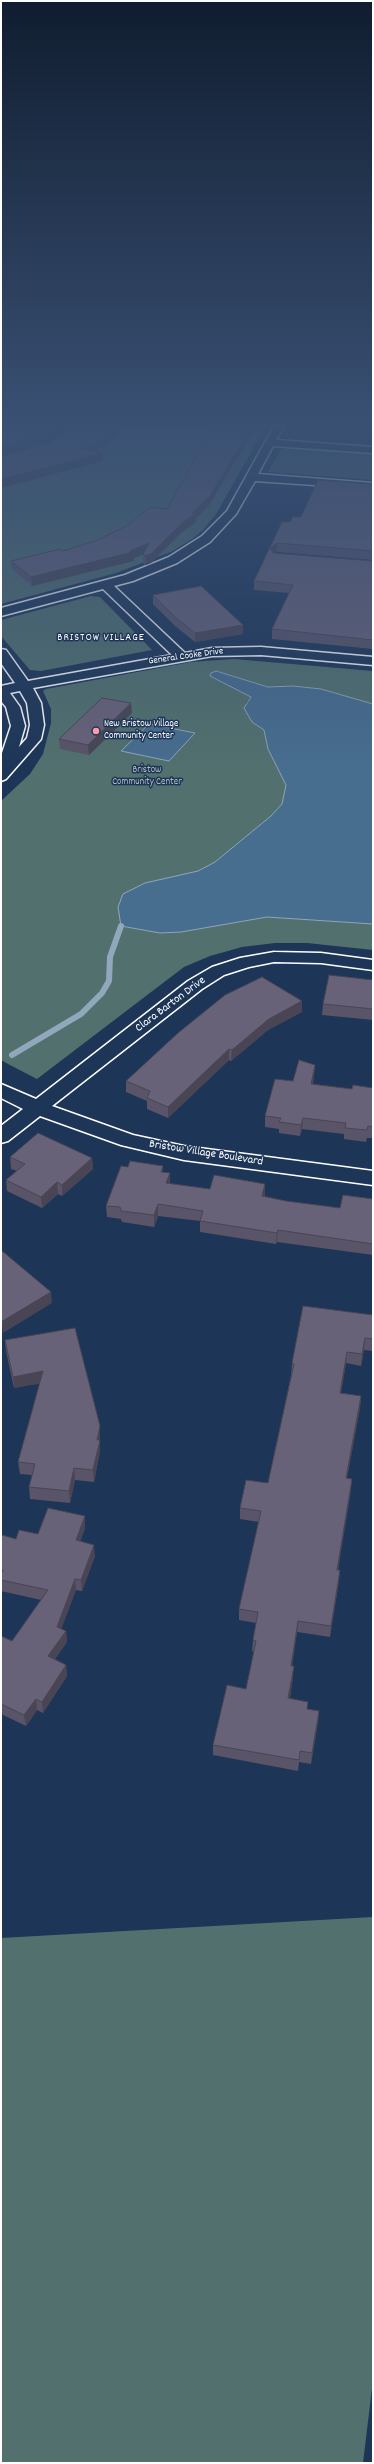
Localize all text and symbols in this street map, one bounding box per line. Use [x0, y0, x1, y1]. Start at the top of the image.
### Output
district label: BRISTOW VILLAGE [57, 631, 145, 645]
street label: General Cooke Drive [148, 646, 224, 668]
place label: New Bristow Village Community Center [104, 719, 178, 742]
marker: New Bristow Village Community Center [91, 726, 101, 736]
park label: Bristow Community Center [112, 765, 182, 788]
street label: Clara Barton Drive [133, 974, 209, 1036]
street label: Bristow Village Boulevard [148, 1138, 264, 1170]

